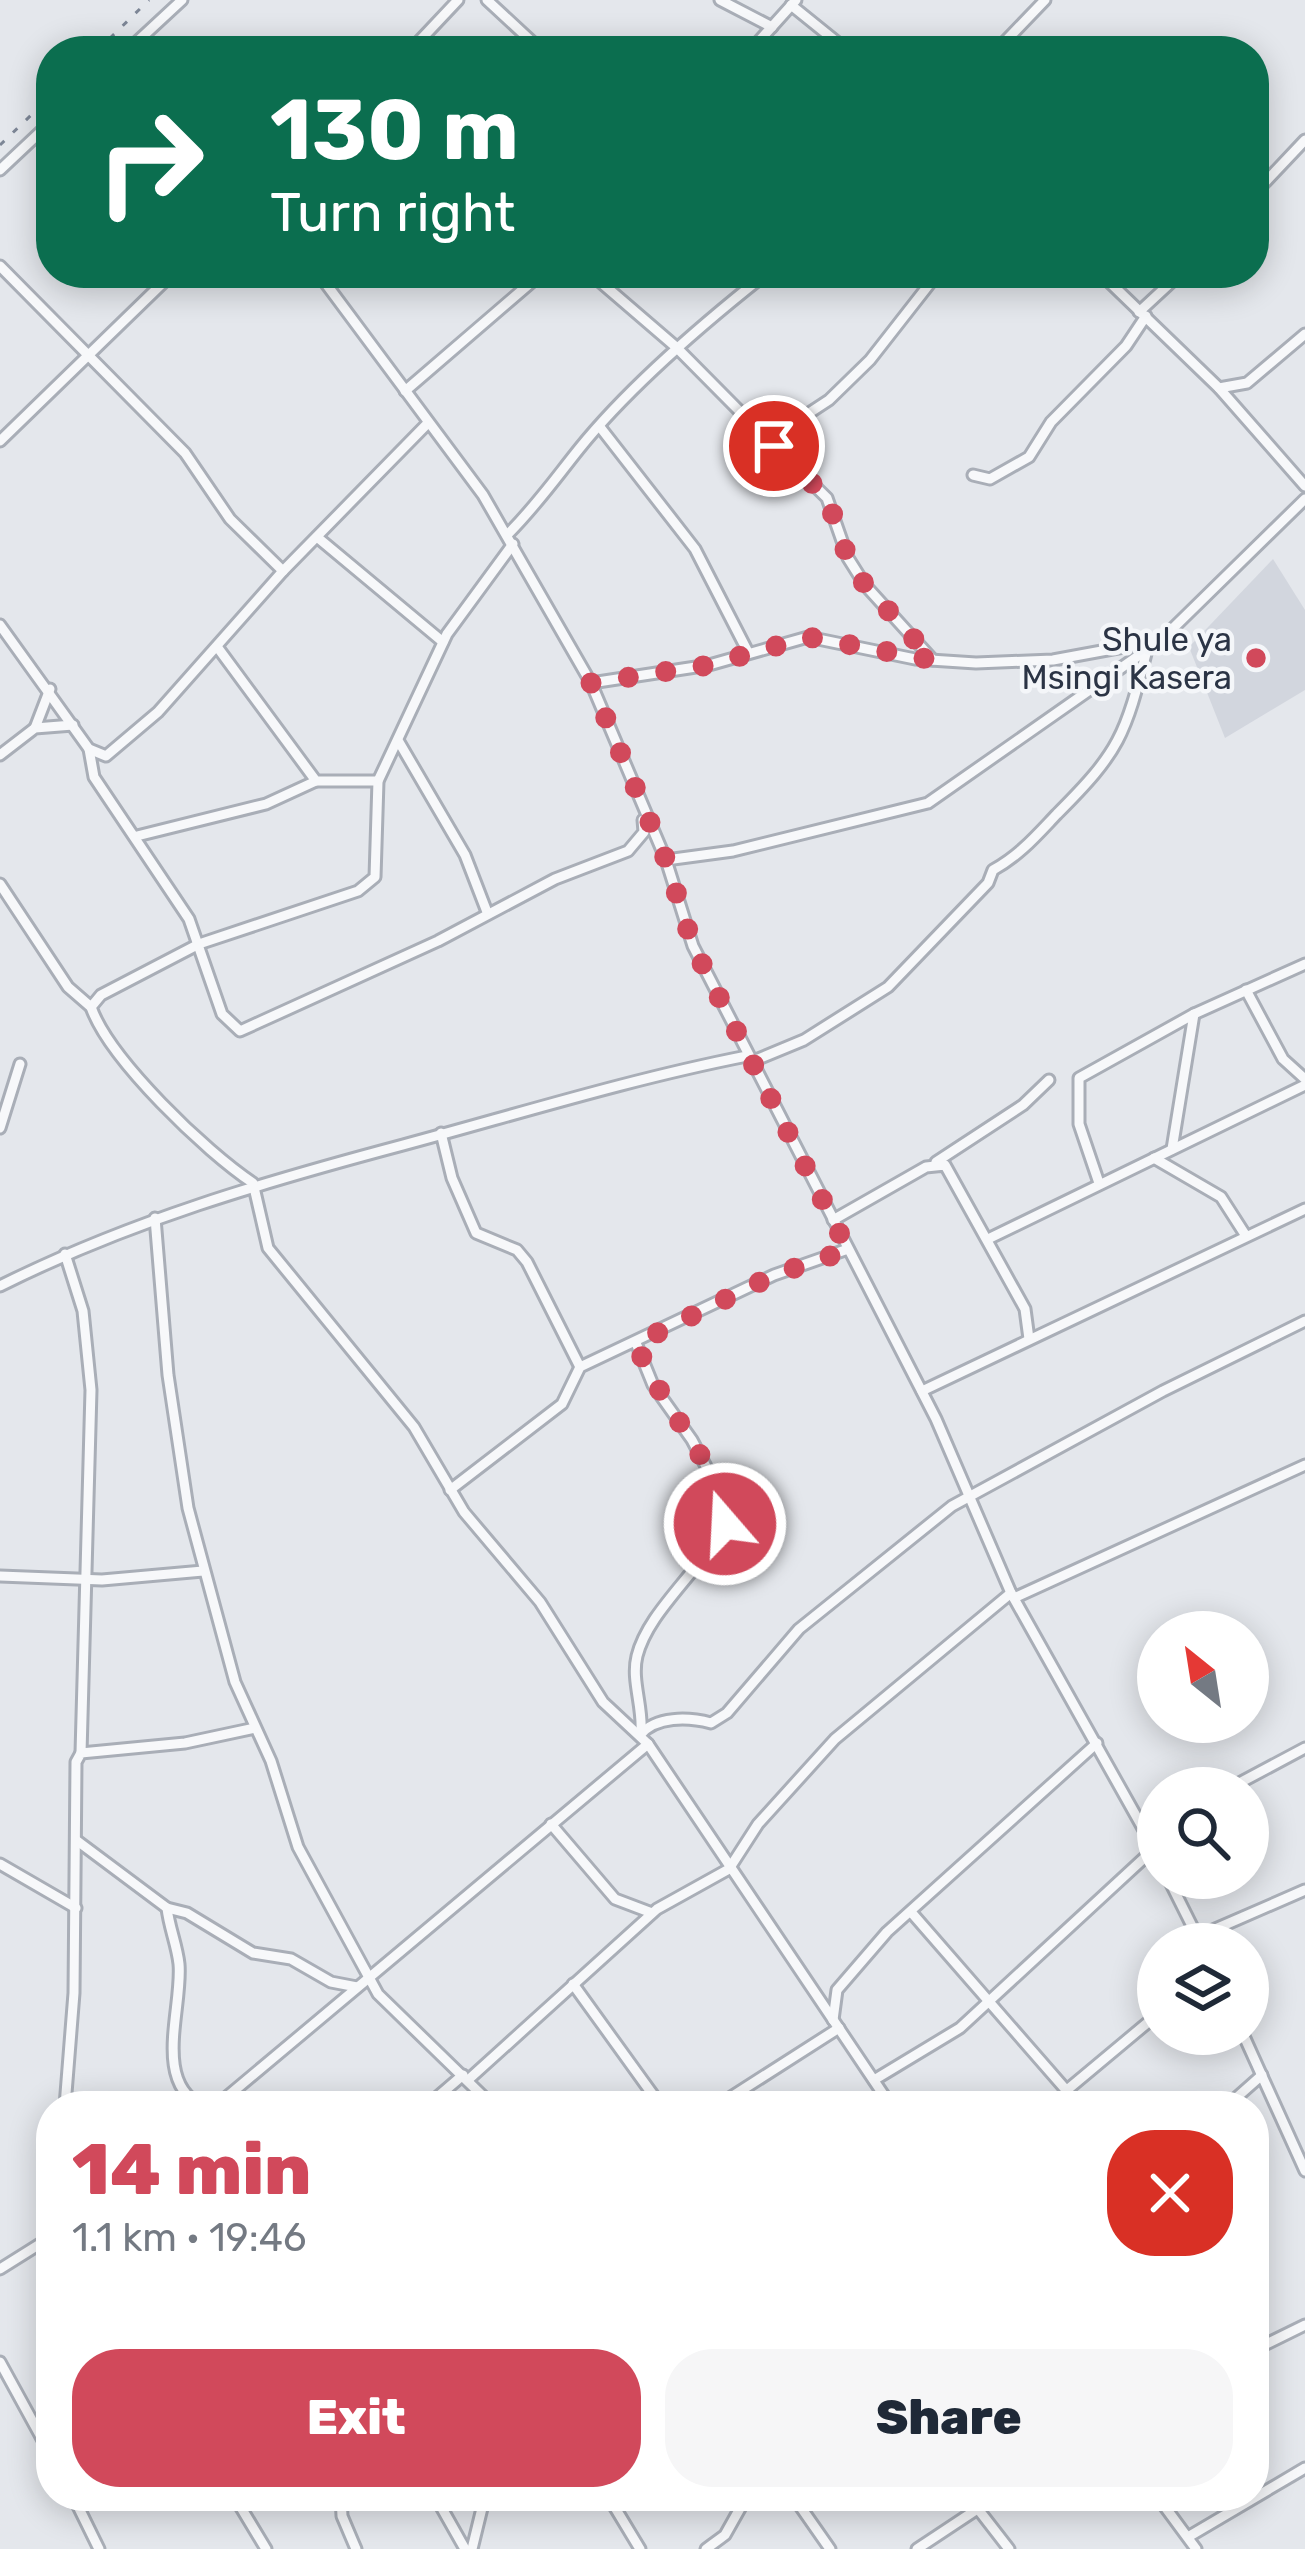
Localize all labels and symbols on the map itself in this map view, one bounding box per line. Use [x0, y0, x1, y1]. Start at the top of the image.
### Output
pin [723, 395, 825, 497]
place label: Shule ya Msingi Kasera [1022, 620, 1232, 697]
marker: Shule ya Msingi Kasera [1243, 645, 1269, 671]
position arrow [662, 1461, 788, 1587]
north arrow [1137, 1611, 1269, 1743]

